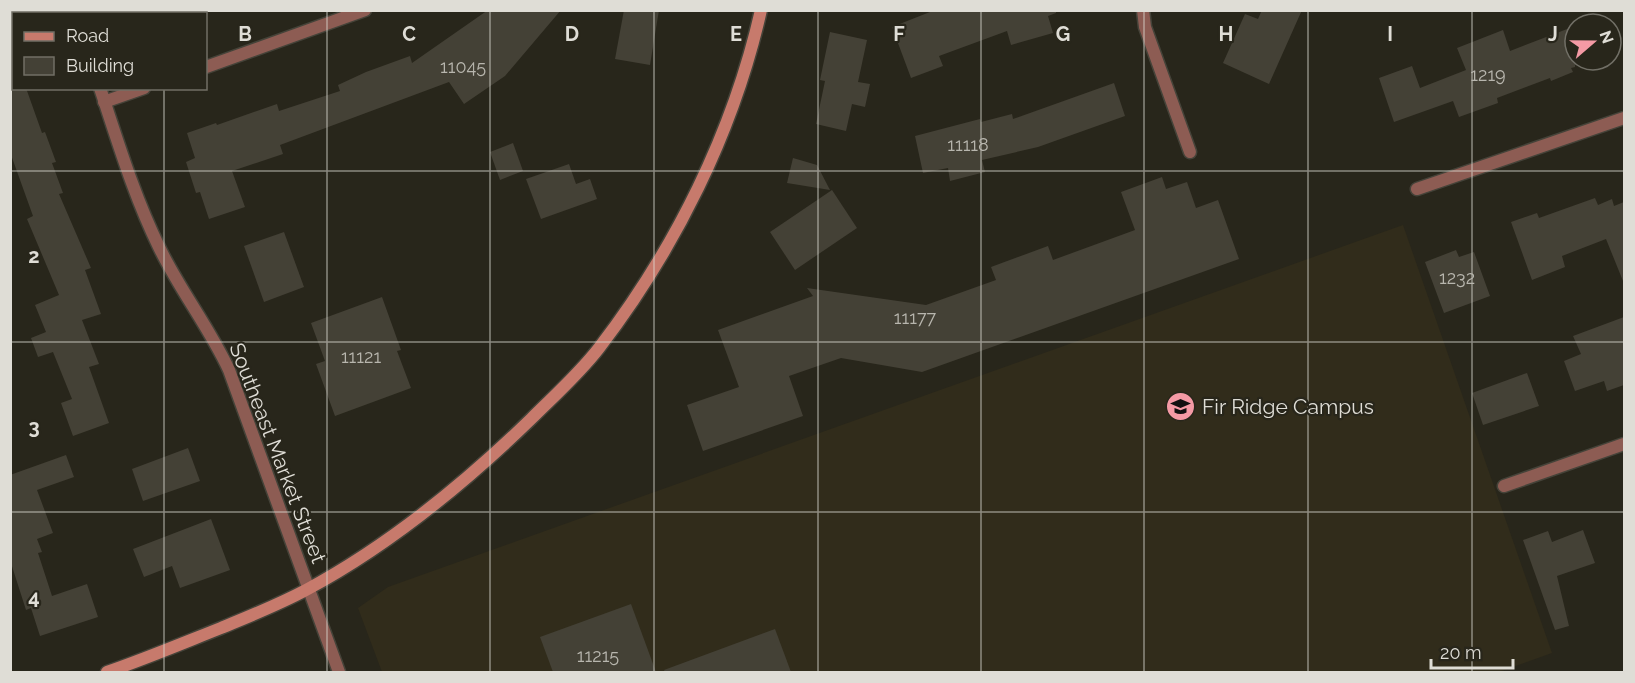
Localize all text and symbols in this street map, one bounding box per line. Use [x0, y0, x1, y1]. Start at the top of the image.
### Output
legend [12, 12, 207, 90]
north arrow [1563, 12, 1623, 72]
text: B [238, 22, 252, 46]
text: C [402, 22, 416, 46]
text: D [565, 22, 579, 46]
text: E [730, 22, 742, 46]
text: F [893, 22, 905, 46]
text: G [1056, 22, 1070, 46]
text: H [1219, 22, 1233, 46]
text: I [1387, 22, 1393, 46]
text: J [1548, 22, 1558, 46]
text: Road [66, 25, 109, 46]
text: N [1596, 28, 1618, 46]
text: Building [66, 55, 134, 76]
house number: 11045 [440, 56, 486, 77]
house number: 1219 [1470, 64, 1506, 85]
house number: 11118 [947, 134, 989, 155]
text: 2 [28, 244, 40, 268]
house number: 1232 [1439, 267, 1475, 288]
house number: 11177 [894, 307, 937, 328]
street label: Southeast Market Street [224, 339, 332, 567]
house number: 11121 [341, 346, 381, 367]
school or university icon: Fir Ridge Campus [1165, 390, 1197, 422]
place label: Fir Ridge Campus [1202, 394, 1374, 419]
text: 3 [28, 415, 40, 439]
text: 4 [28, 585, 40, 609]
scale bar [1431, 632, 1514, 670]
text: 20 m [1440, 642, 1482, 663]
house number: 11215 [577, 645, 619, 666]

